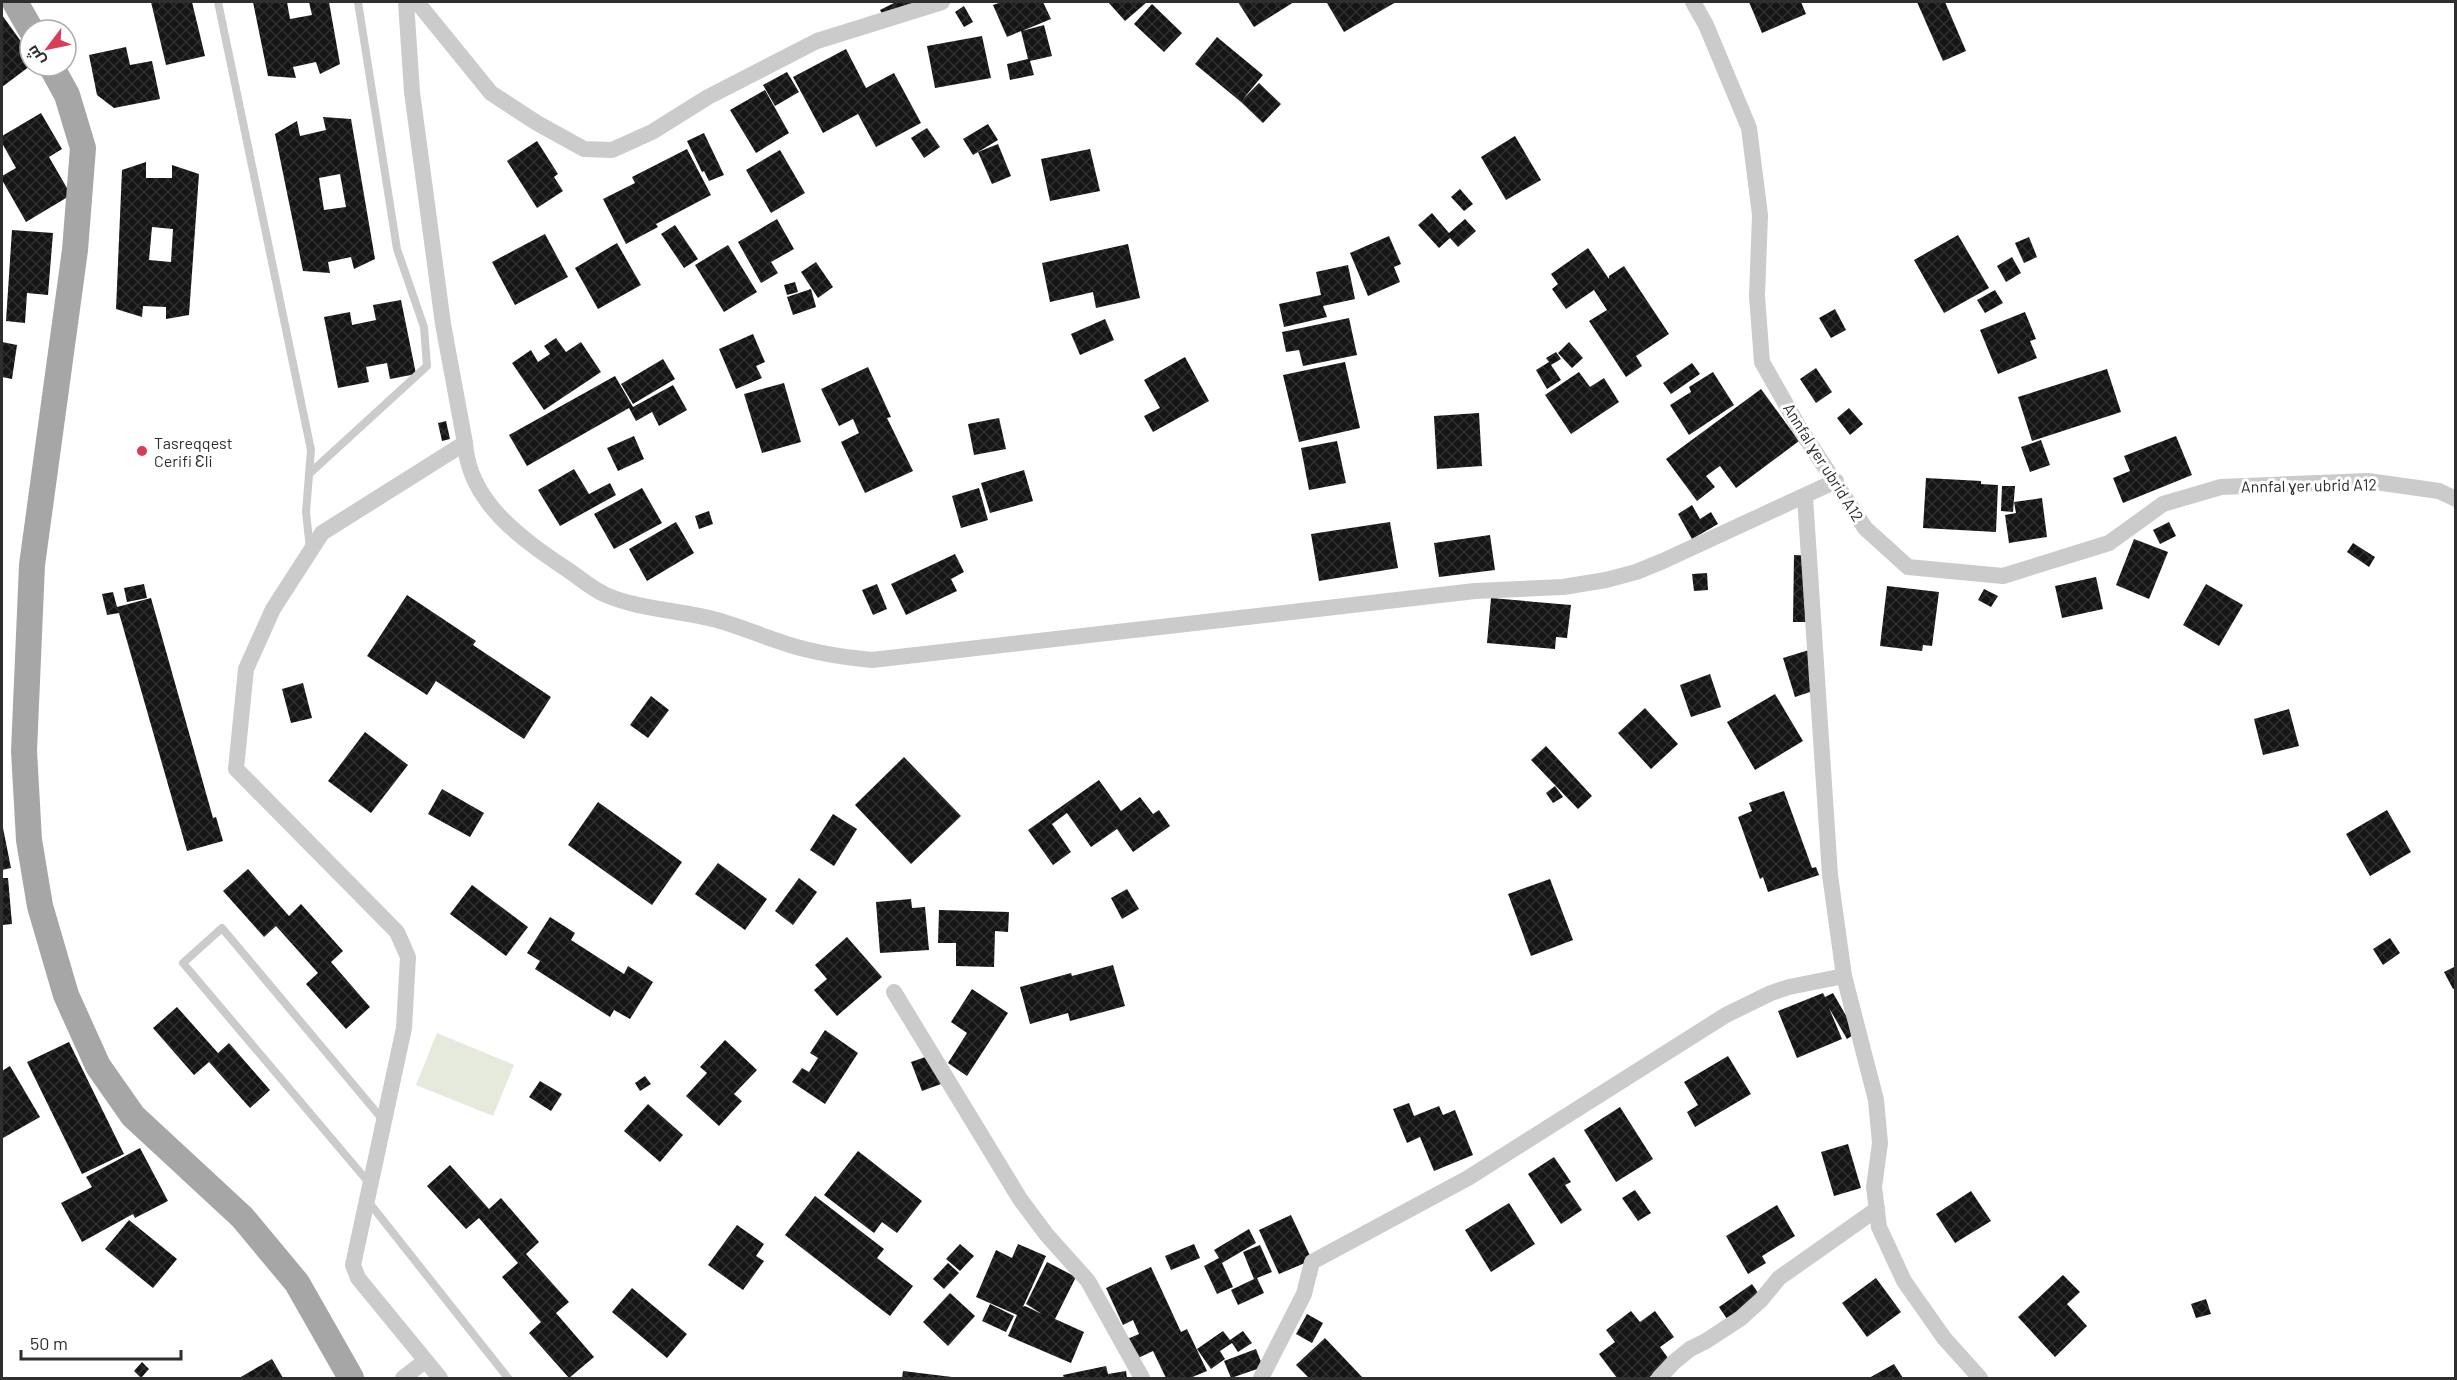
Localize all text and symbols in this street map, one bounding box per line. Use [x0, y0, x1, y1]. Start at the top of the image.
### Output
north arrow [18, 18, 78, 78]
text: ش [21, 42, 49, 70]
street label: Annfal ɣer ubrid A12 [1780, 399, 1868, 525]
place label: Tasreqqest Cerifi Ɛli [154, 433, 233, 470]
marker: Tasreqqest Cerifi Ɛli [135, 444, 149, 458]
street label: Annfal ɣer ubrid A12 [2241, 474, 2377, 496]
scale bar [21, 1323, 182, 1361]
text: 50 m [30, 1332, 68, 1354]

